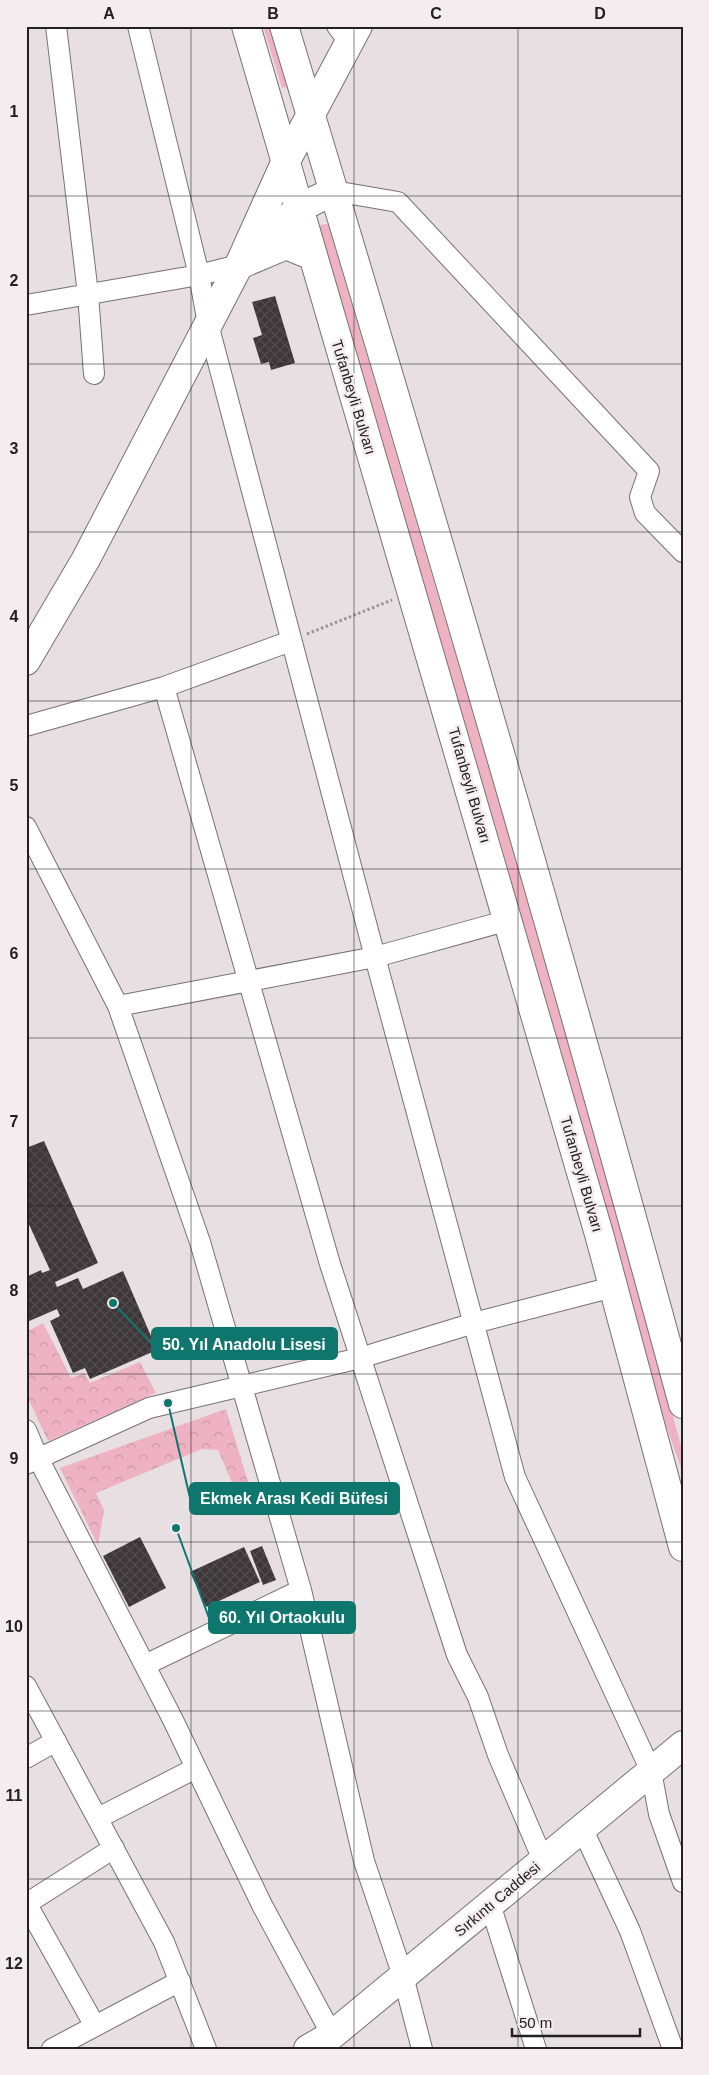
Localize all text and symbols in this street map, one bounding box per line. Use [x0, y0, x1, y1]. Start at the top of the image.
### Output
text: A [103, 5, 115, 22]
text: B [267, 5, 279, 22]
text: C [430, 5, 442, 22]
text: D [594, 5, 606, 22]
text: 1 [10, 103, 19, 120]
text: 2 [10, 272, 19, 289]
street label: Tufanbeyli Bulvarı [328, 337, 380, 457]
text: 3 [10, 440, 19, 457]
text: 4 [10, 608, 19, 625]
street label: Tufanbeyli Bulvarı [445, 725, 495, 845]
text: 5 [10, 777, 19, 794]
text: 6 [10, 945, 19, 962]
text: 7 [10, 1113, 19, 1130]
street label: Tufanbeyli Bulvarı [557, 1114, 607, 1234]
text: 8 [10, 1282, 19, 1299]
callout: 50. Yıl Anadolu Lisesi [152, 1328, 337, 1359]
text: 50. Yıl Anadolu Lisesi [162, 1336, 326, 1353]
text: 9 [10, 1450, 19, 1467]
callout: Ekmek Arası Kedi Büfesi [190, 1483, 399, 1514]
text: Ekmek Arası Kedi Büfesi [200, 1490, 388, 1507]
callout: 60. Yıl Ortaokulu [209, 1602, 355, 1633]
text: 60. Yıl Ortaokulu [219, 1609, 345, 1626]
text: 10 [5, 1618, 23, 1635]
text: 11 [6, 1787, 23, 1804]
street label: Sırkıntı Caddesi [451, 1858, 543, 1940]
text: 12 [5, 1955, 23, 1972]
scale bar [512, 2005, 639, 2037]
text: 50 m [519, 2014, 552, 2031]

